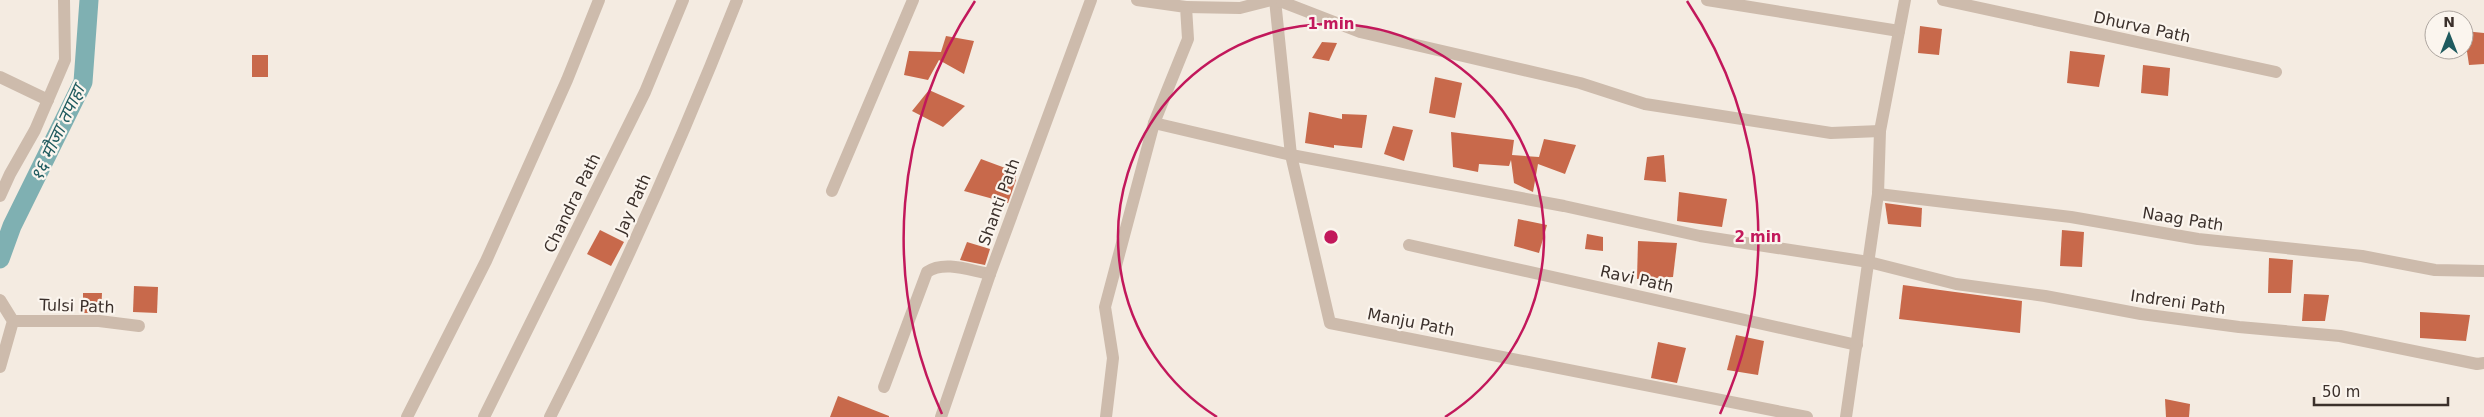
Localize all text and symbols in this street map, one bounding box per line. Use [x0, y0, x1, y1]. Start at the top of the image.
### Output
street label: Dhurva Path [2092, 7, 2192, 47]
north arrow [2424, 10, 2474, 60]
text: N [2443, 14, 2455, 30]
text: 1 min [1307, 15, 1355, 33]
water label: १६ मौजा तपाहा [26, 79, 90, 184]
street label: Chandra Path [540, 150, 604, 256]
street label: Shanti Path [974, 156, 1024, 248]
street label: Jay Path [611, 171, 655, 238]
street label: Naag Path [2141, 203, 2225, 235]
centre of rings [1322, 228, 1340, 246]
text: 2 min [1734, 228, 1782, 246]
street label: Ravi Path [1598, 261, 1676, 297]
street label: Indreni Path [2129, 286, 2227, 318]
street label: Tulsi Path [38, 295, 115, 317]
street label: Manju Path [1366, 304, 1456, 340]
scale bar [2314, 374, 2448, 406]
text: 50 m [2322, 383, 2360, 401]

